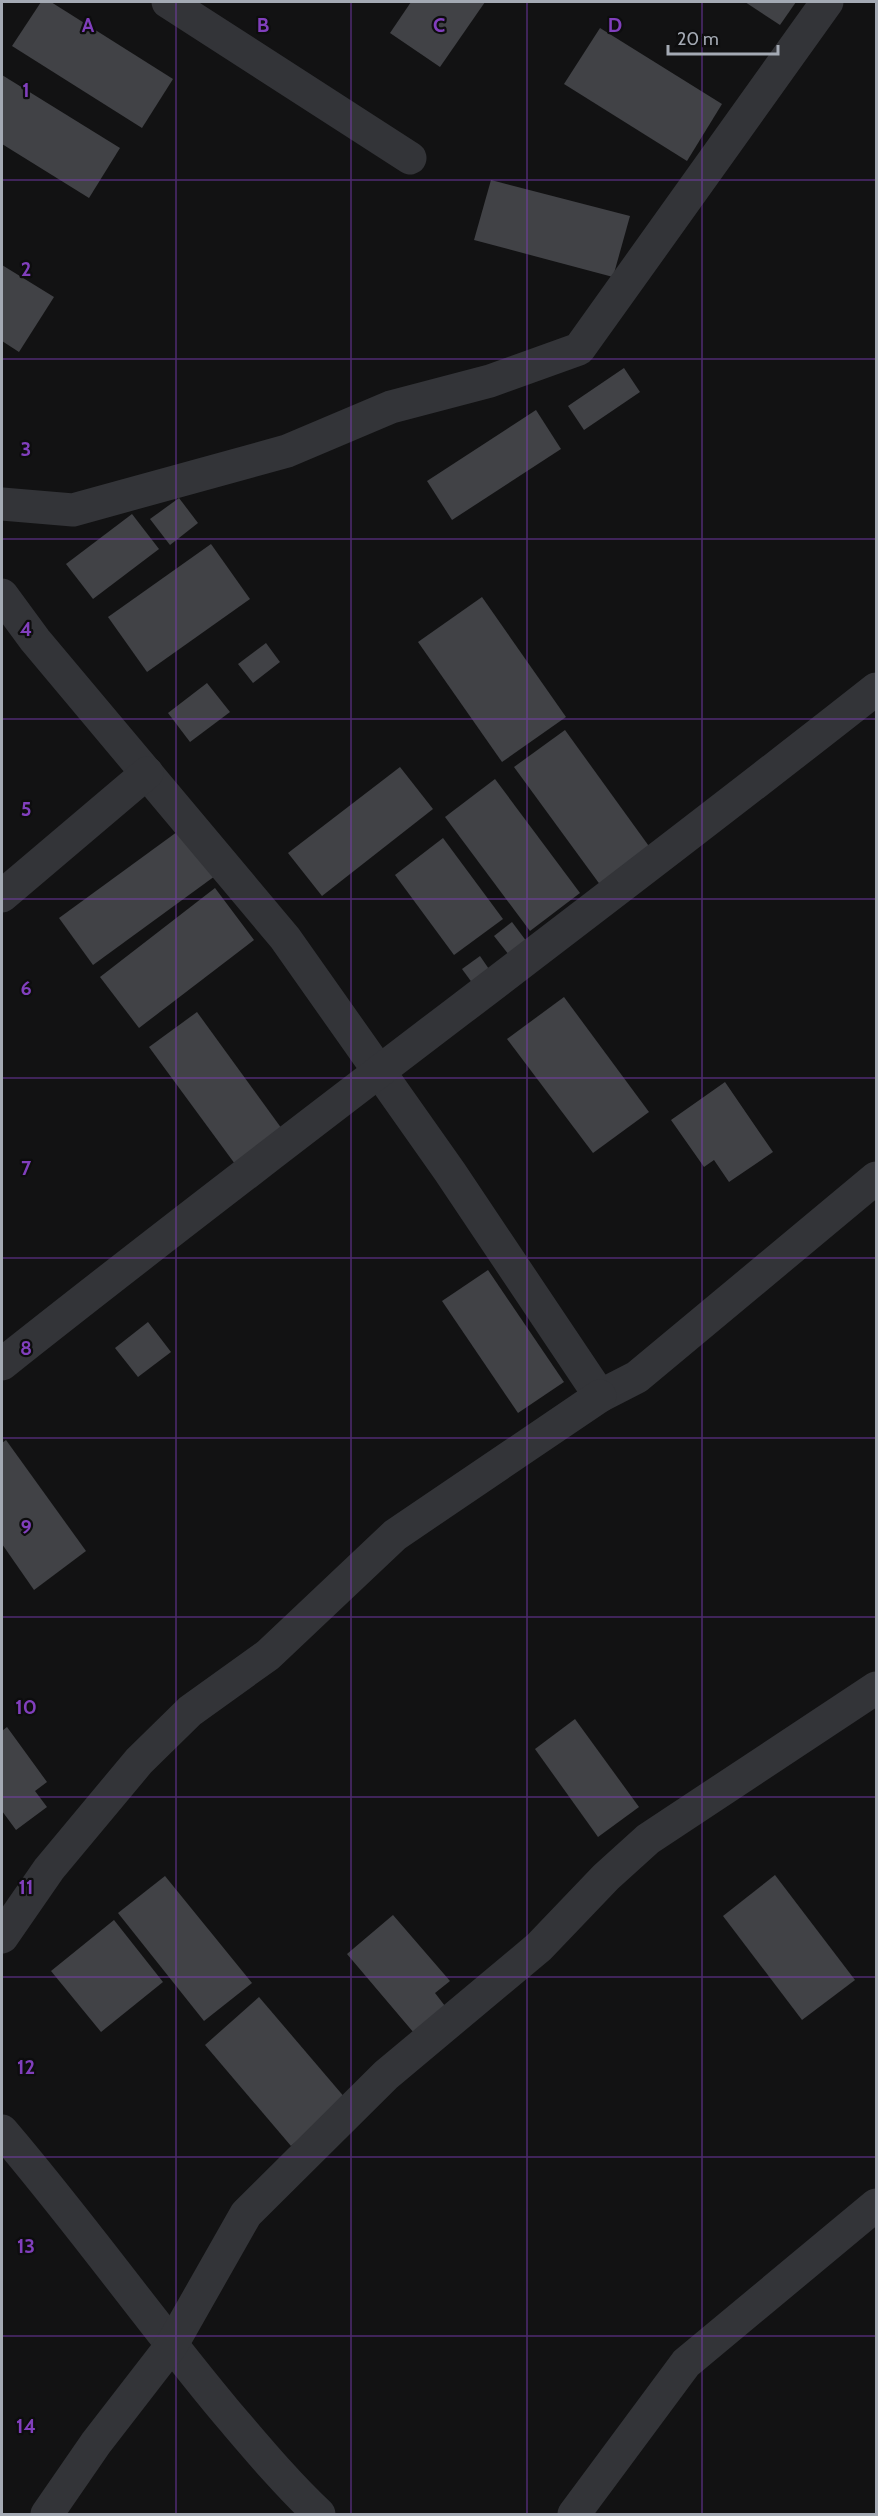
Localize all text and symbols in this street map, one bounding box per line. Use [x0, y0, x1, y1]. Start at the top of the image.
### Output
text: A [82, 13, 95, 37]
text: B [257, 13, 269, 37]
text: C [433, 13, 445, 37]
text: D [608, 13, 622, 37]
scale bar [668, 18, 778, 56]
text: 20 m [677, 28, 719, 50]
text: 1 [22, 78, 30, 102]
text: 2 [21, 257, 31, 281]
text: 3 [21, 437, 31, 461]
text: 4 [20, 617, 32, 641]
text: 5 [21, 797, 31, 821]
text: 6 [20, 976, 32, 1000]
text: 7 [21, 1156, 32, 1180]
text: 8 [20, 1336, 32, 1360]
text: 9 [20, 1515, 32, 1539]
text: 10 [15, 1695, 37, 1719]
text: 11 [19, 1875, 33, 1899]
text: 12 [17, 2055, 35, 2079]
text: 13 [17, 2234, 35, 2258]
text: 14 [16, 2414, 36, 2438]

